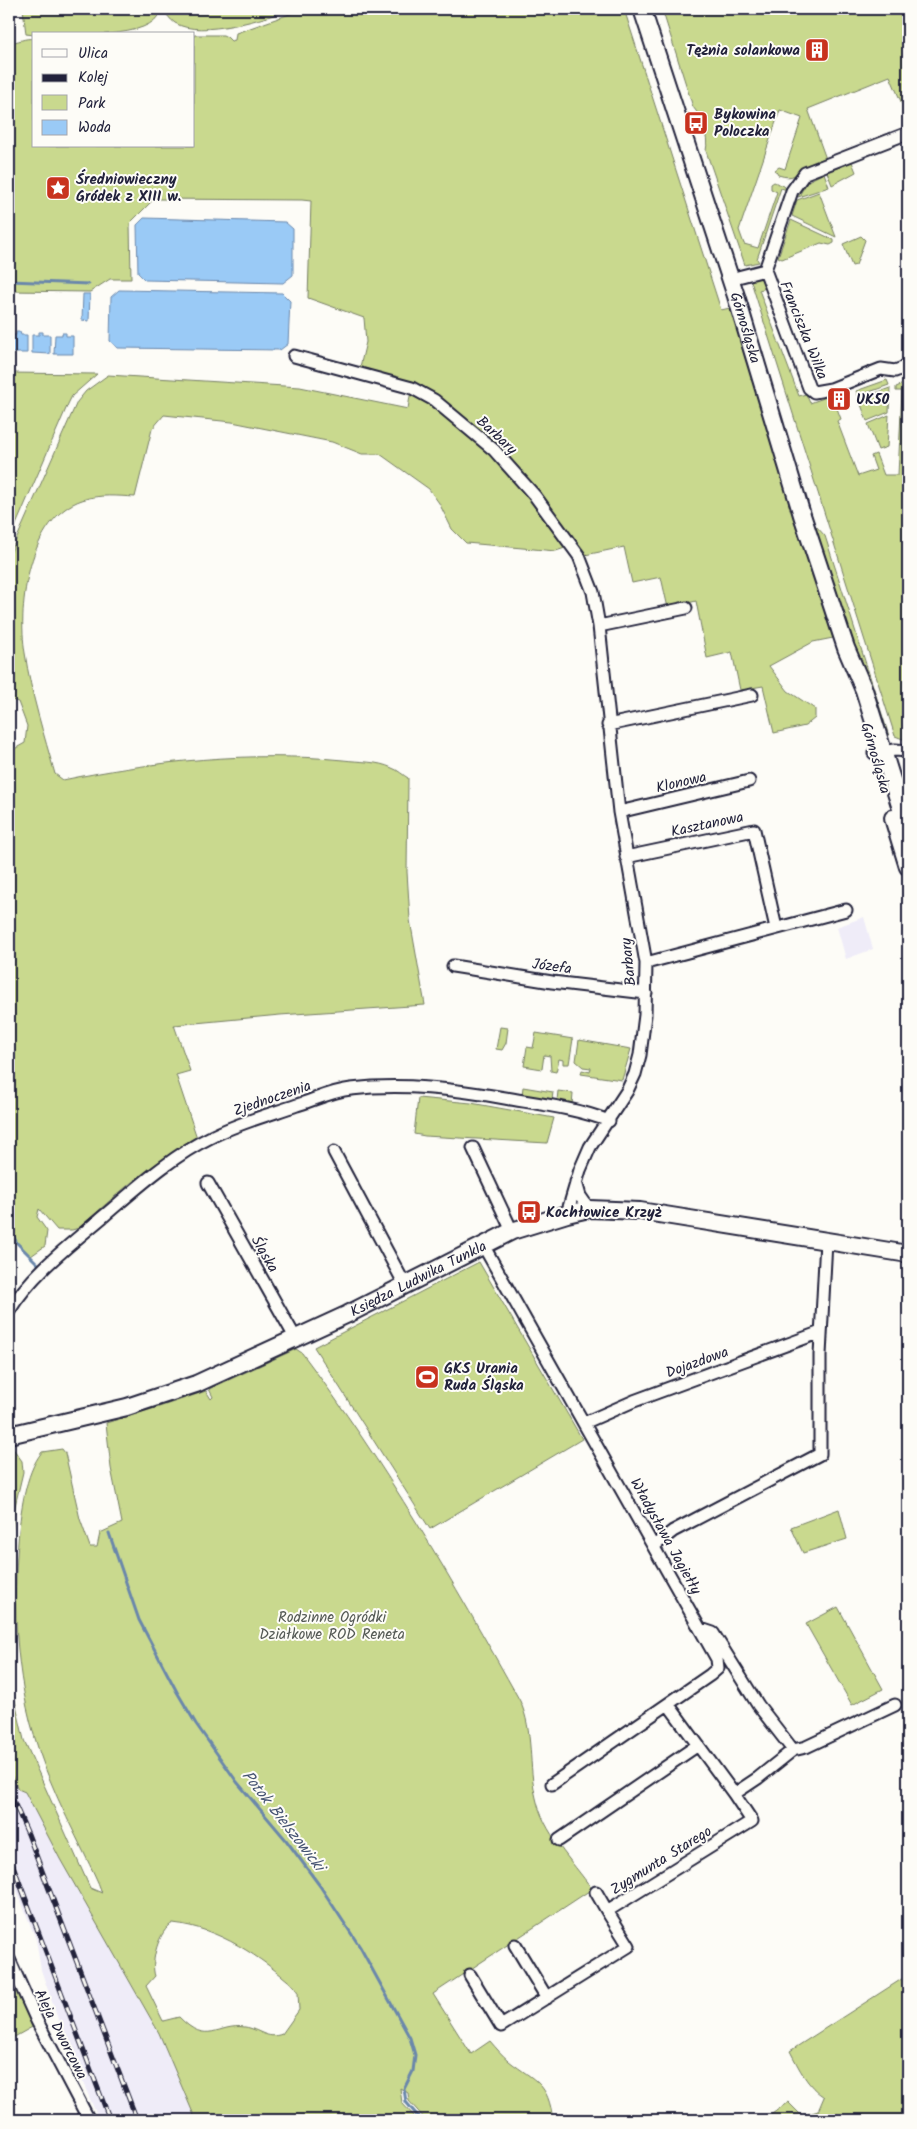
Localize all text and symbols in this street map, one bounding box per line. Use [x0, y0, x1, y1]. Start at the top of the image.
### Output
legend [32, 32, 195, 148]
building icon: Tężnia solankowa [804, 37, 830, 63]
place label: Tężnia solankowa [686, 39, 800, 63]
text: Ulica [78, 42, 108, 66]
text: Kolej [78, 66, 109, 90]
text: Park [78, 92, 106, 116]
place label: Bykowina Poloczka [714, 103, 776, 144]
bus stop icon: Bykowina Poloczka [683, 110, 709, 136]
text: Woda [78, 116, 111, 140]
place label: Średniowieczny Gródek z XIII w. [76, 168, 181, 209]
place icon: Średniowieczny Gródek z XIII w. [45, 175, 71, 201]
street label: Franciszka Wilka [772, 278, 834, 383]
street label: Górnośląska [722, 289, 767, 366]
building icon: UK50 [826, 386, 852, 412]
place label: UK50 [856, 388, 890, 412]
street label: Barbary [470, 410, 523, 462]
street label: Górnośląska [853, 720, 897, 797]
street label: Klonowa [654, 766, 709, 800]
street label: Kasztanowa [669, 806, 746, 844]
street label: Barbary [614, 936, 643, 987]
street label: Józefa [530, 952, 573, 982]
street label: Zjednoczenia [230, 1074, 314, 1123]
bus stop icon: Kochłowice Krzyż [516, 1199, 542, 1225]
place label: Kochłowice Krzyż [546, 1201, 662, 1225]
street label: Śląska [244, 1232, 284, 1277]
street label: Księdza Ludwika Tunkla [346, 1235, 491, 1324]
street label: Dojazdowa [663, 1340, 732, 1385]
place label: GKS Urania Ruda Śląska [444, 1357, 524, 1398]
sports icon: GKS Urania Ruda Śląska [414, 1364, 440, 1390]
street label: Władysława Jagiełły [623, 1474, 708, 1600]
park label: Rodzinne Ogródki Działkowe ROD Reneta [259, 1606, 405, 1647]
water label: Potok Bielszowicki [235, 1765, 332, 1879]
street label: Zygmunta Starego [606, 1820, 717, 1902]
street label: Aleja Dworcowa [27, 1985, 93, 2084]

